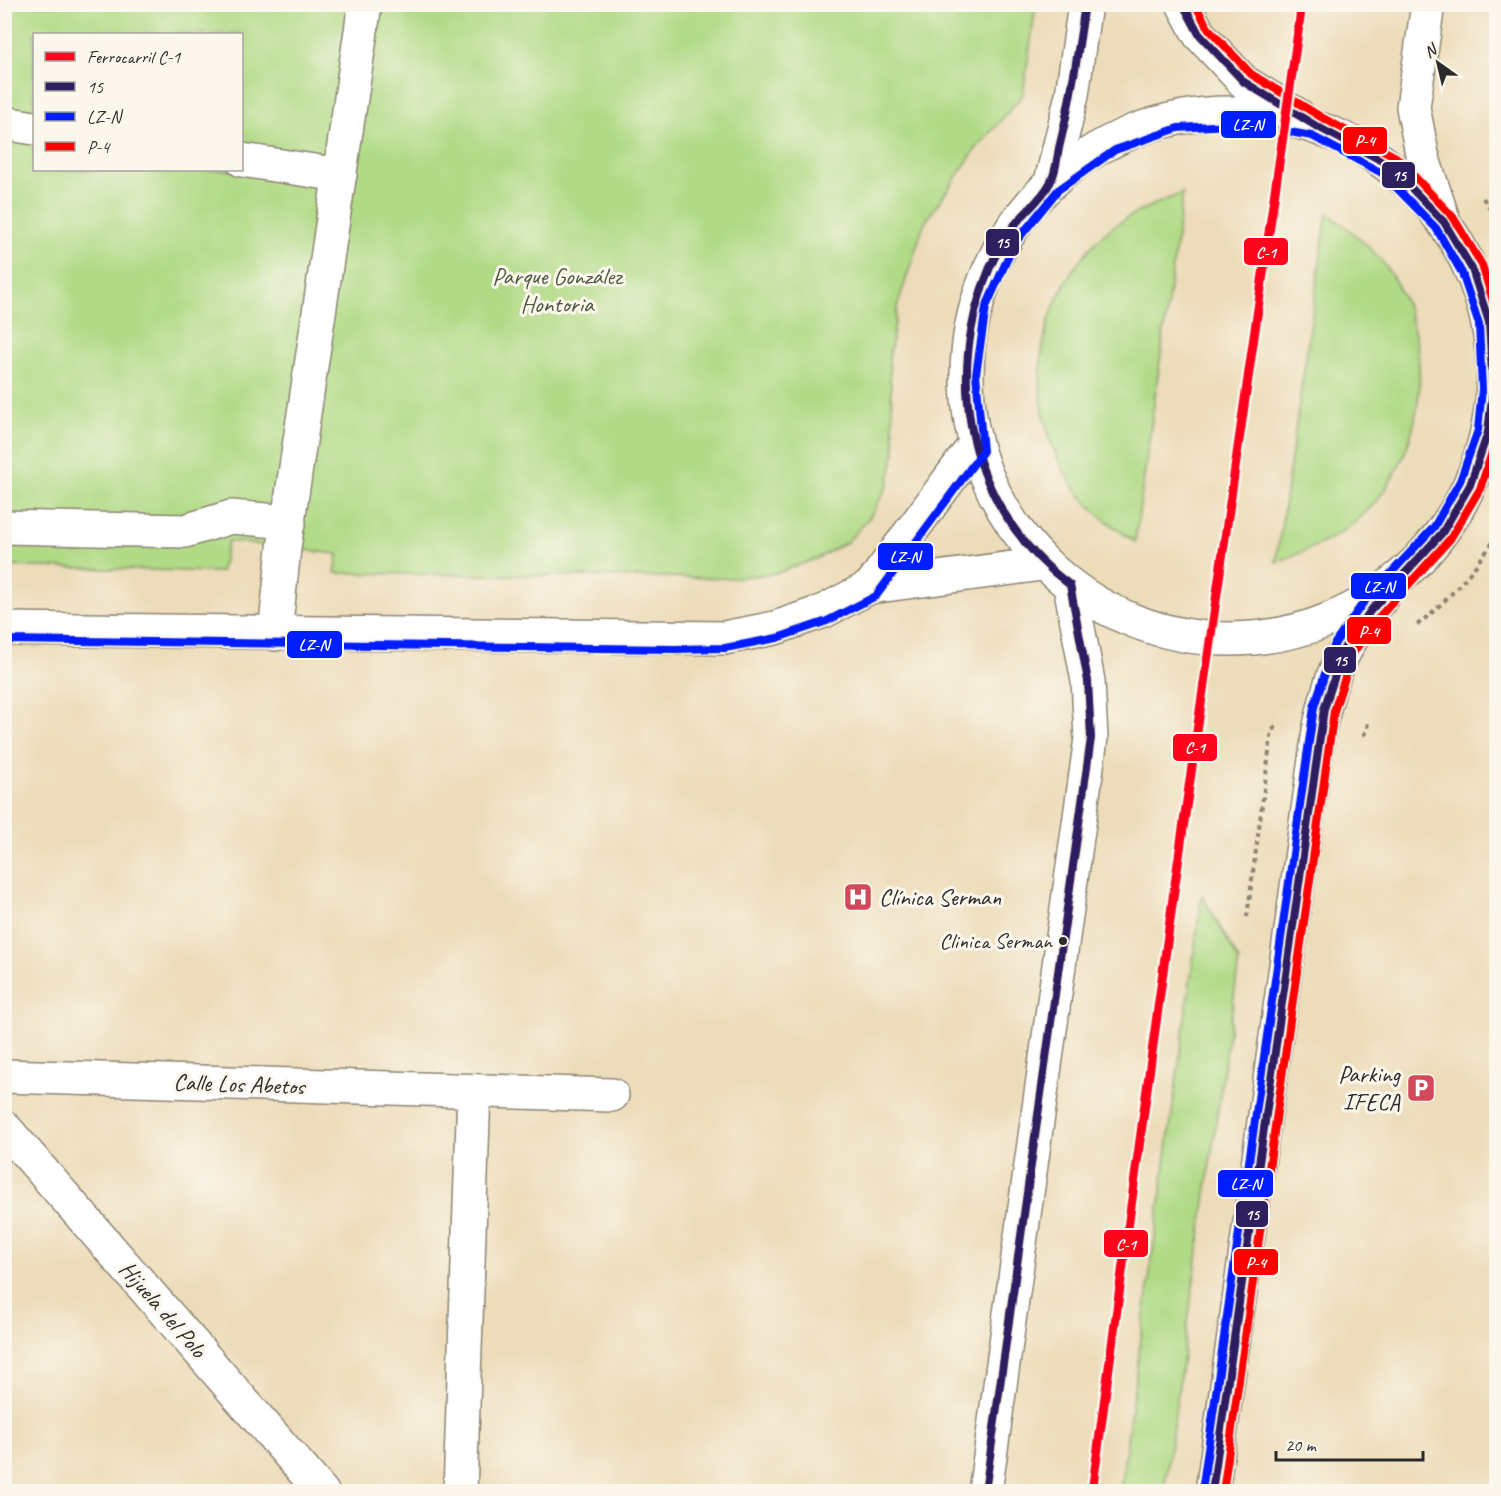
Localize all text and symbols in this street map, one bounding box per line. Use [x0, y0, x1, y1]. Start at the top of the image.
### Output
legend [33, 33, 243, 171]
north arrow [1408, 33, 1468, 93]
text: N [1420, 39, 1442, 62]
text: Ferrocarril C-1 [87, 46, 181, 68]
text: 15 [87, 76, 104, 98]
text: LZ-N [87, 106, 124, 128]
line badge: LZ-N [1220, 110, 1277, 139]
text: LZ-N [1233, 115, 1266, 135]
line badge: P-4 [1342, 126, 1388, 155]
text: P-4 [1355, 131, 1377, 151]
text: P-4 [87, 136, 111, 158]
line badge: 15 [1381, 161, 1416, 189]
text: 15 [1392, 166, 1408, 186]
line badge: 15 [985, 228, 1020, 257]
text: 15 [995, 233, 1011, 253]
line badge: C-1 [1243, 237, 1289, 266]
text: C-1 [1256, 243, 1278, 263]
park label: Parque González Hontoria [492, 261, 624, 319]
line badge: LZ-N [877, 542, 934, 571]
text: LZ-N [890, 547, 923, 567]
line badge: LZ-N [1350, 572, 1407, 600]
text: LZ-N [1364, 577, 1397, 597]
line badge: P-4 [1346, 616, 1392, 645]
text: P-4 [1359, 622, 1381, 642]
line badge: LZ-N [286, 630, 343, 659]
text: LZ-N [299, 635, 332, 655]
line badge: 15 [1323, 646, 1357, 674]
text: 15 [1333, 651, 1349, 671]
line badge: C-1 [1172, 733, 1218, 762]
text: C-1 [1185, 738, 1207, 758]
hospital icon: Clínica Serman [842, 881, 874, 913]
place label: Clínica Serman [879, 882, 1001, 912]
place label: Clinica Serman [940, 927, 1053, 955]
marker: Clinica Serman [1057, 935, 1069, 947]
place label: Parking IFECA [1338, 1059, 1401, 1117]
street label: Calle Los Abetos [173, 1067, 307, 1101]
parking icon: Parking IFECA [1405, 1072, 1437, 1104]
line badge: LZ-N [1217, 1169, 1274, 1198]
text: LZ-N [1231, 1174, 1264, 1194]
line badge: 15 [1235, 1200, 1269, 1228]
text: 15 [1245, 1205, 1261, 1225]
line badge: C-1 [1103, 1229, 1149, 1258]
text: C-1 [1116, 1235, 1138, 1255]
line badge: P-4 [1233, 1248, 1279, 1276]
text: P-4 [1246, 1253, 1268, 1273]
street label: Hijuela del Polo [113, 1254, 214, 1365]
scale bar [1276, 1424, 1423, 1462]
text: 20 m [1285, 1434, 1318, 1456]

